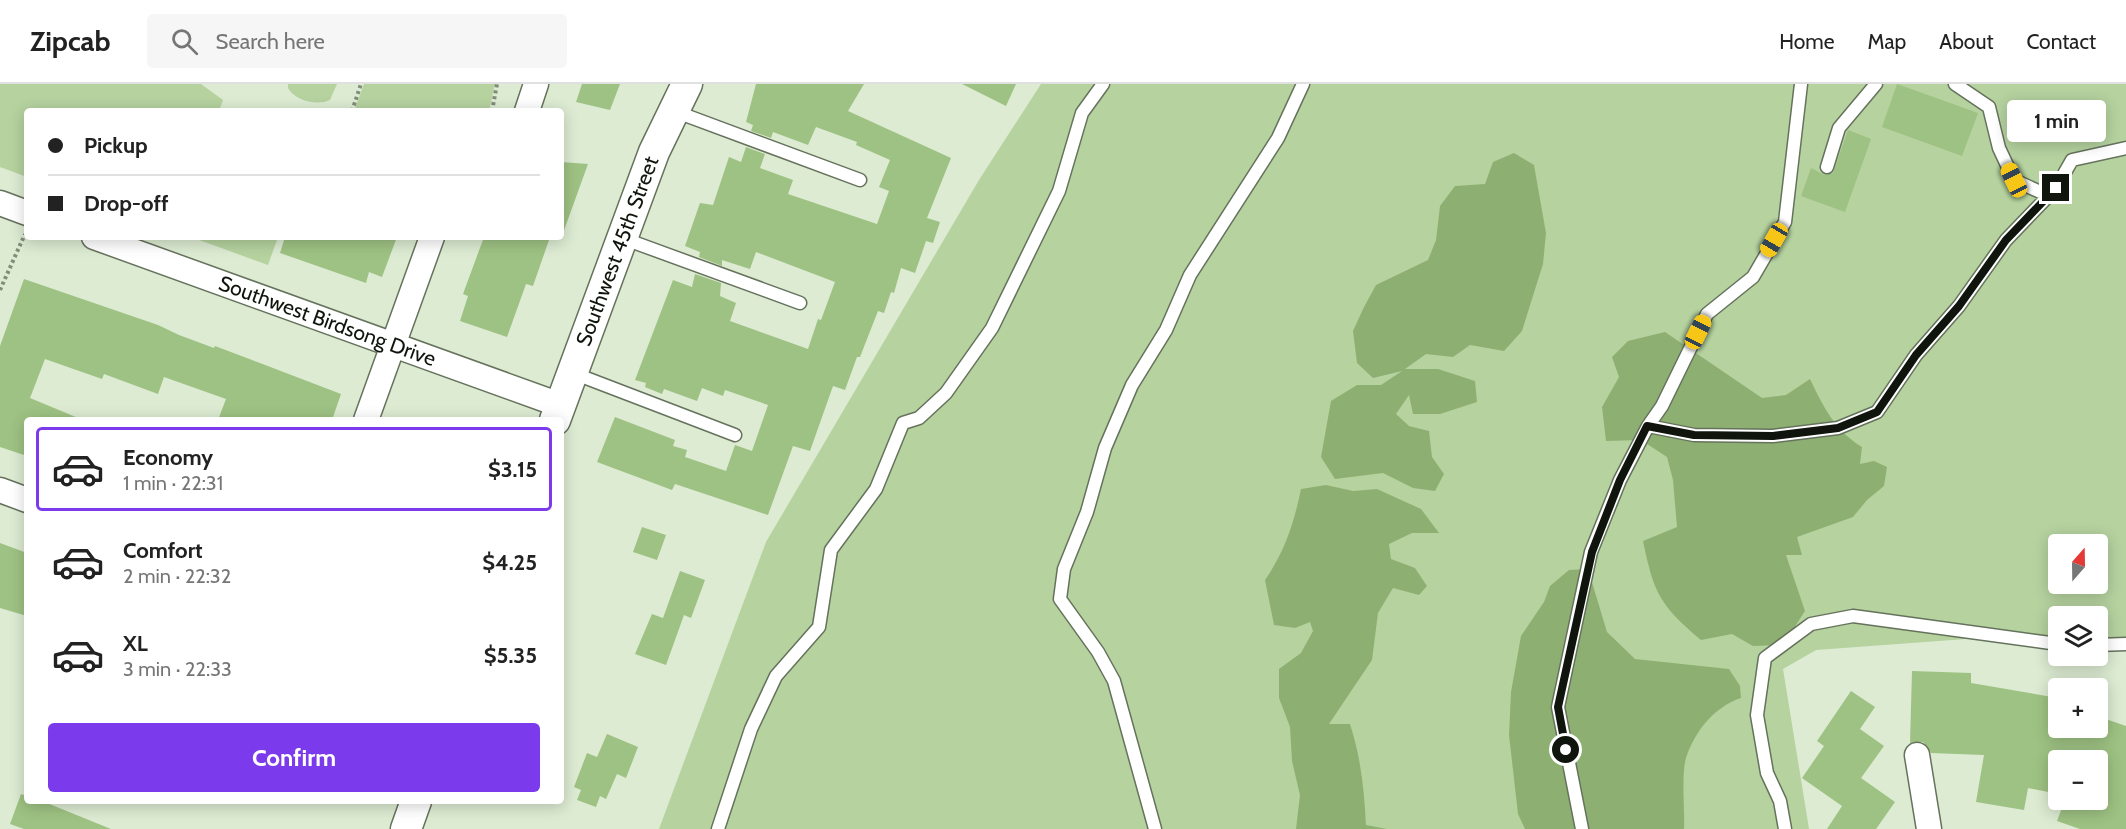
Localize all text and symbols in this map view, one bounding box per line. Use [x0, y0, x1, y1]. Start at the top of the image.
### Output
search box [147, 14, 567, 68]
text: Zipcab [30, 24, 111, 58]
icon: search [168, 25, 201, 58]
text: Search here [216, 28, 325, 55]
text: Home [1779, 29, 1835, 54]
text: Map [1868, 29, 1906, 54]
text: About [1939, 29, 1993, 54]
text: Contact [2026, 29, 2096, 54]
callout: 1 min [2006, 101, 2106, 143]
text: 1 min [2034, 109, 2079, 133]
text: Pickup [84, 132, 148, 159]
street label: Southwest 45th Street [570, 153, 663, 349]
car [1998, 160, 2030, 200]
route end [2042, 174, 2069, 201]
text: Drop-off [84, 190, 168, 217]
car [1757, 220, 1791, 260]
street label: Southwest Birdsong Drive [216, 270, 440, 371]
car [1682, 312, 1714, 352]
icon: car [51, 442, 105, 496]
text: Economy [123, 444, 213, 471]
text: $3.15 [488, 456, 537, 483]
text: 1 min · 22:31 [123, 471, 223, 495]
north arrow [2048, 534, 2108, 594]
map controls [2048, 534, 2108, 810]
icon: car [51, 535, 105, 589]
text: Comfort [123, 537, 202, 564]
text: $4.25 [482, 549, 537, 576]
text: 2 min · 22:32 [123, 564, 231, 588]
button: layers [2048, 606, 2108, 666]
icon: car [51, 628, 105, 682]
text: XL [123, 630, 148, 657]
text: $5.35 [484, 642, 537, 669]
text: 3 min · 22:33 [123, 657, 232, 681]
button: + [2048, 678, 2108, 738]
button: Confirm [48, 723, 540, 792]
route start [1552, 736, 1579, 763]
button: − [2048, 750, 2108, 810]

